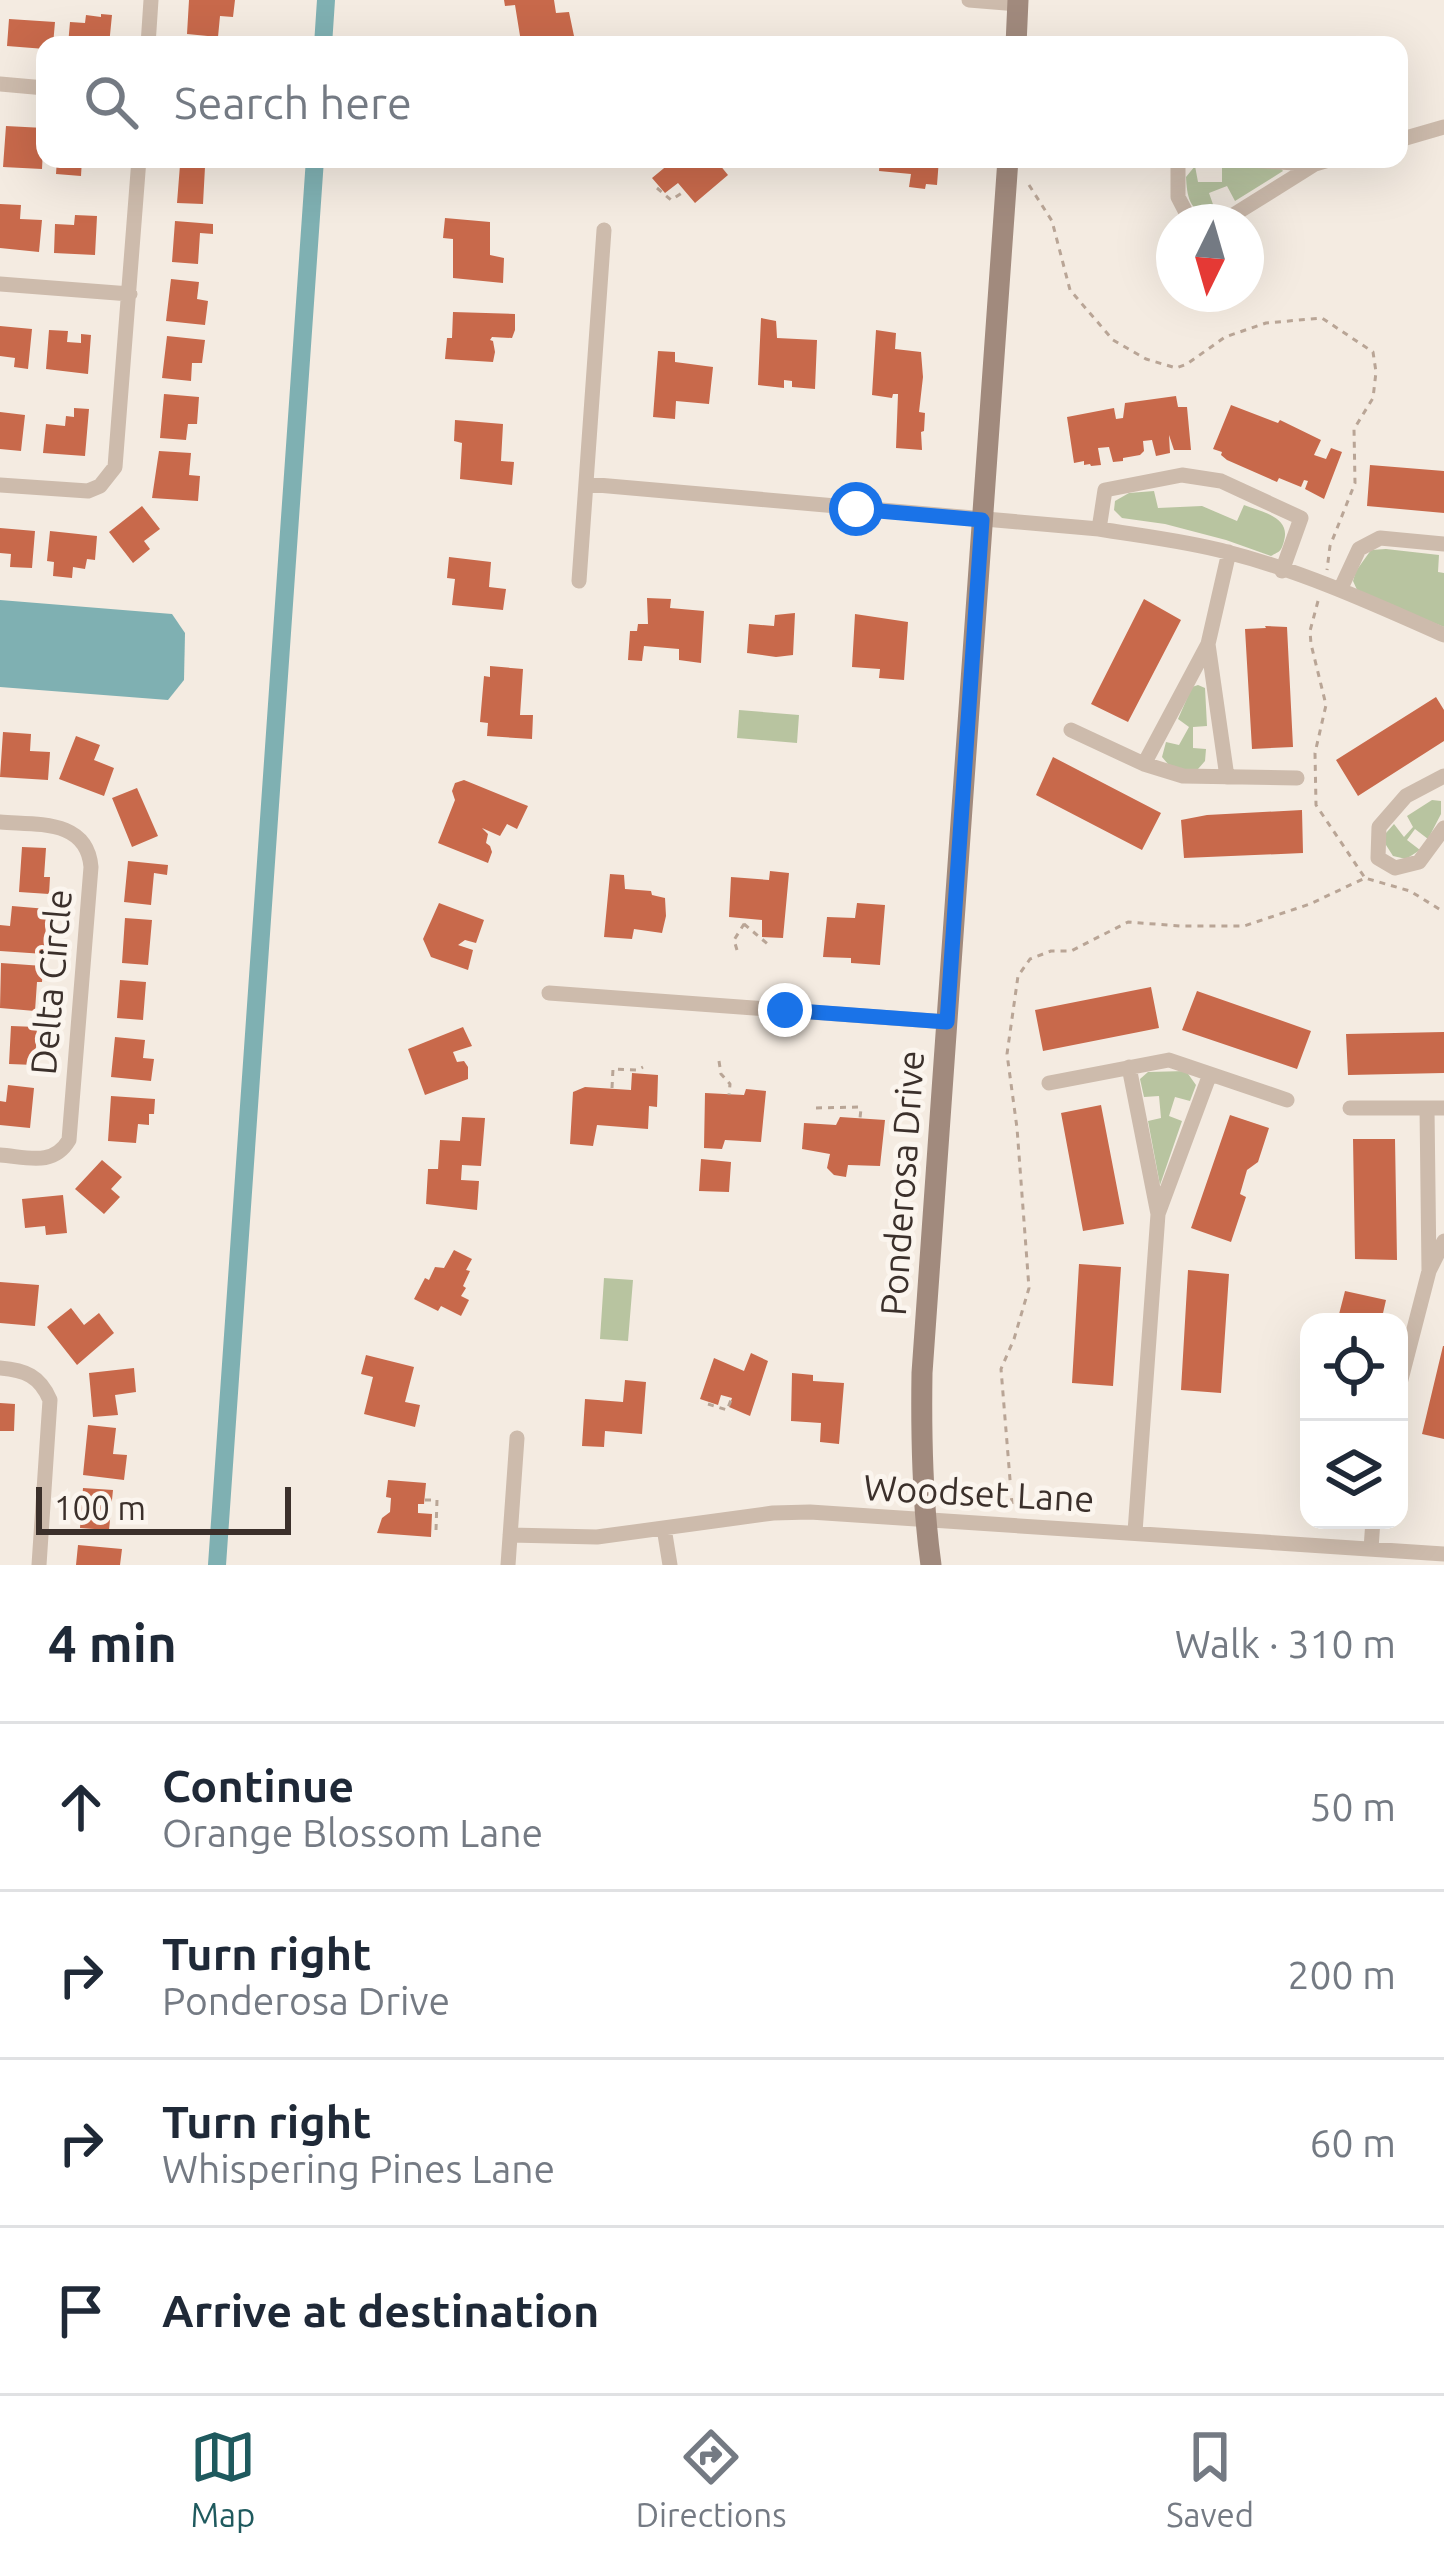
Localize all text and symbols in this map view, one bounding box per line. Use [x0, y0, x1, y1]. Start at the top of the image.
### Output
search box [36, 36, 1408, 168]
icon: search [78, 69, 144, 135]
text: Search here [174, 77, 412, 128]
north arrow [1156, 204, 1264, 312]
route start [829, 482, 883, 536]
street label: Delta Circle [22, 888, 79, 1076]
route end [758, 983, 812, 1037]
street label: Ponderosa Drive [872, 1049, 931, 1317]
map controls [1300, 1313, 1408, 1529]
button: locate [1300, 1313, 1408, 1421]
button: layers [1300, 1421, 1408, 1529]
street label: Woodset Lane [863, 1466, 1096, 1519]
scale bar [36, 1481, 291, 1534]
text: 100 m [54, 1489, 146, 1526]
text: 4 min [48, 1614, 177, 1672]
text: Walk · 310 m [1175, 1622, 1396, 1665]
text: Continue [162, 1760, 354, 1811]
icon: ahead [48, 1774, 114, 1840]
text: 50 m [1309, 1785, 1396, 1828]
text: Orange Blossom Lane [162, 1811, 543, 1854]
text: Turn right [162, 1928, 371, 1979]
icon: right [48, 1942, 114, 2008]
text: 200 m [1287, 1953, 1396, 1996]
text: Ponderosa Drive [162, 1979, 450, 2022]
text: Turn right [162, 2096, 371, 2147]
icon: right [48, 2110, 114, 2176]
text: 60 m [1309, 2121, 1396, 2164]
text: Whispering Pines Lane [162, 2147, 555, 2190]
icon: arrive [48, 2278, 114, 2344]
text: Arrive at destination [162, 2285, 599, 2336]
tab: Map [190, 2424, 256, 2533]
tab: Directions [636, 2424, 786, 2533]
tab: Saved [1166, 2424, 1254, 2533]

